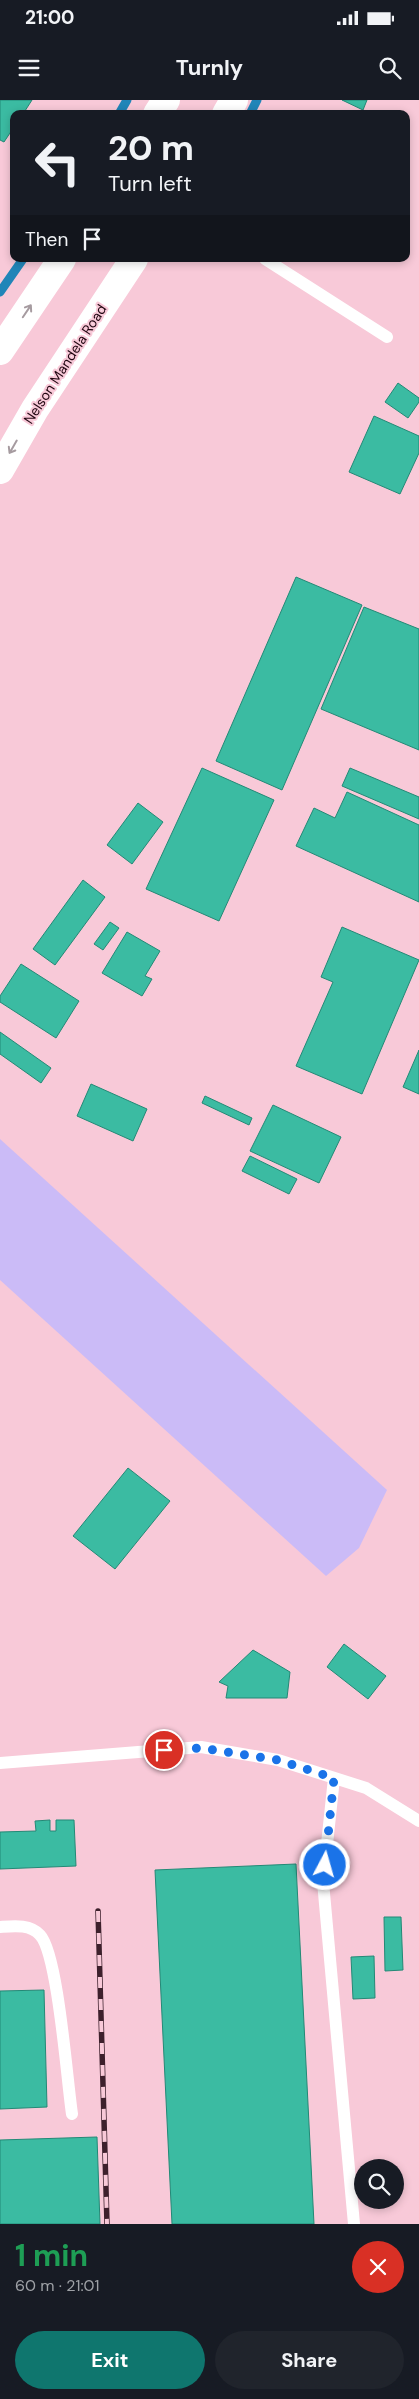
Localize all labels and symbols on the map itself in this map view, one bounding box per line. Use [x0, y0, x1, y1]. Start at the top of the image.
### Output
street label: Nelson Mandela Road [20, 301, 110, 427]
one-way arrow [22, 304, 32, 318]
one-way arrow [8, 440, 18, 455]
pin [143, 1729, 185, 1771]
position arrow [298, 1838, 350, 1890]

